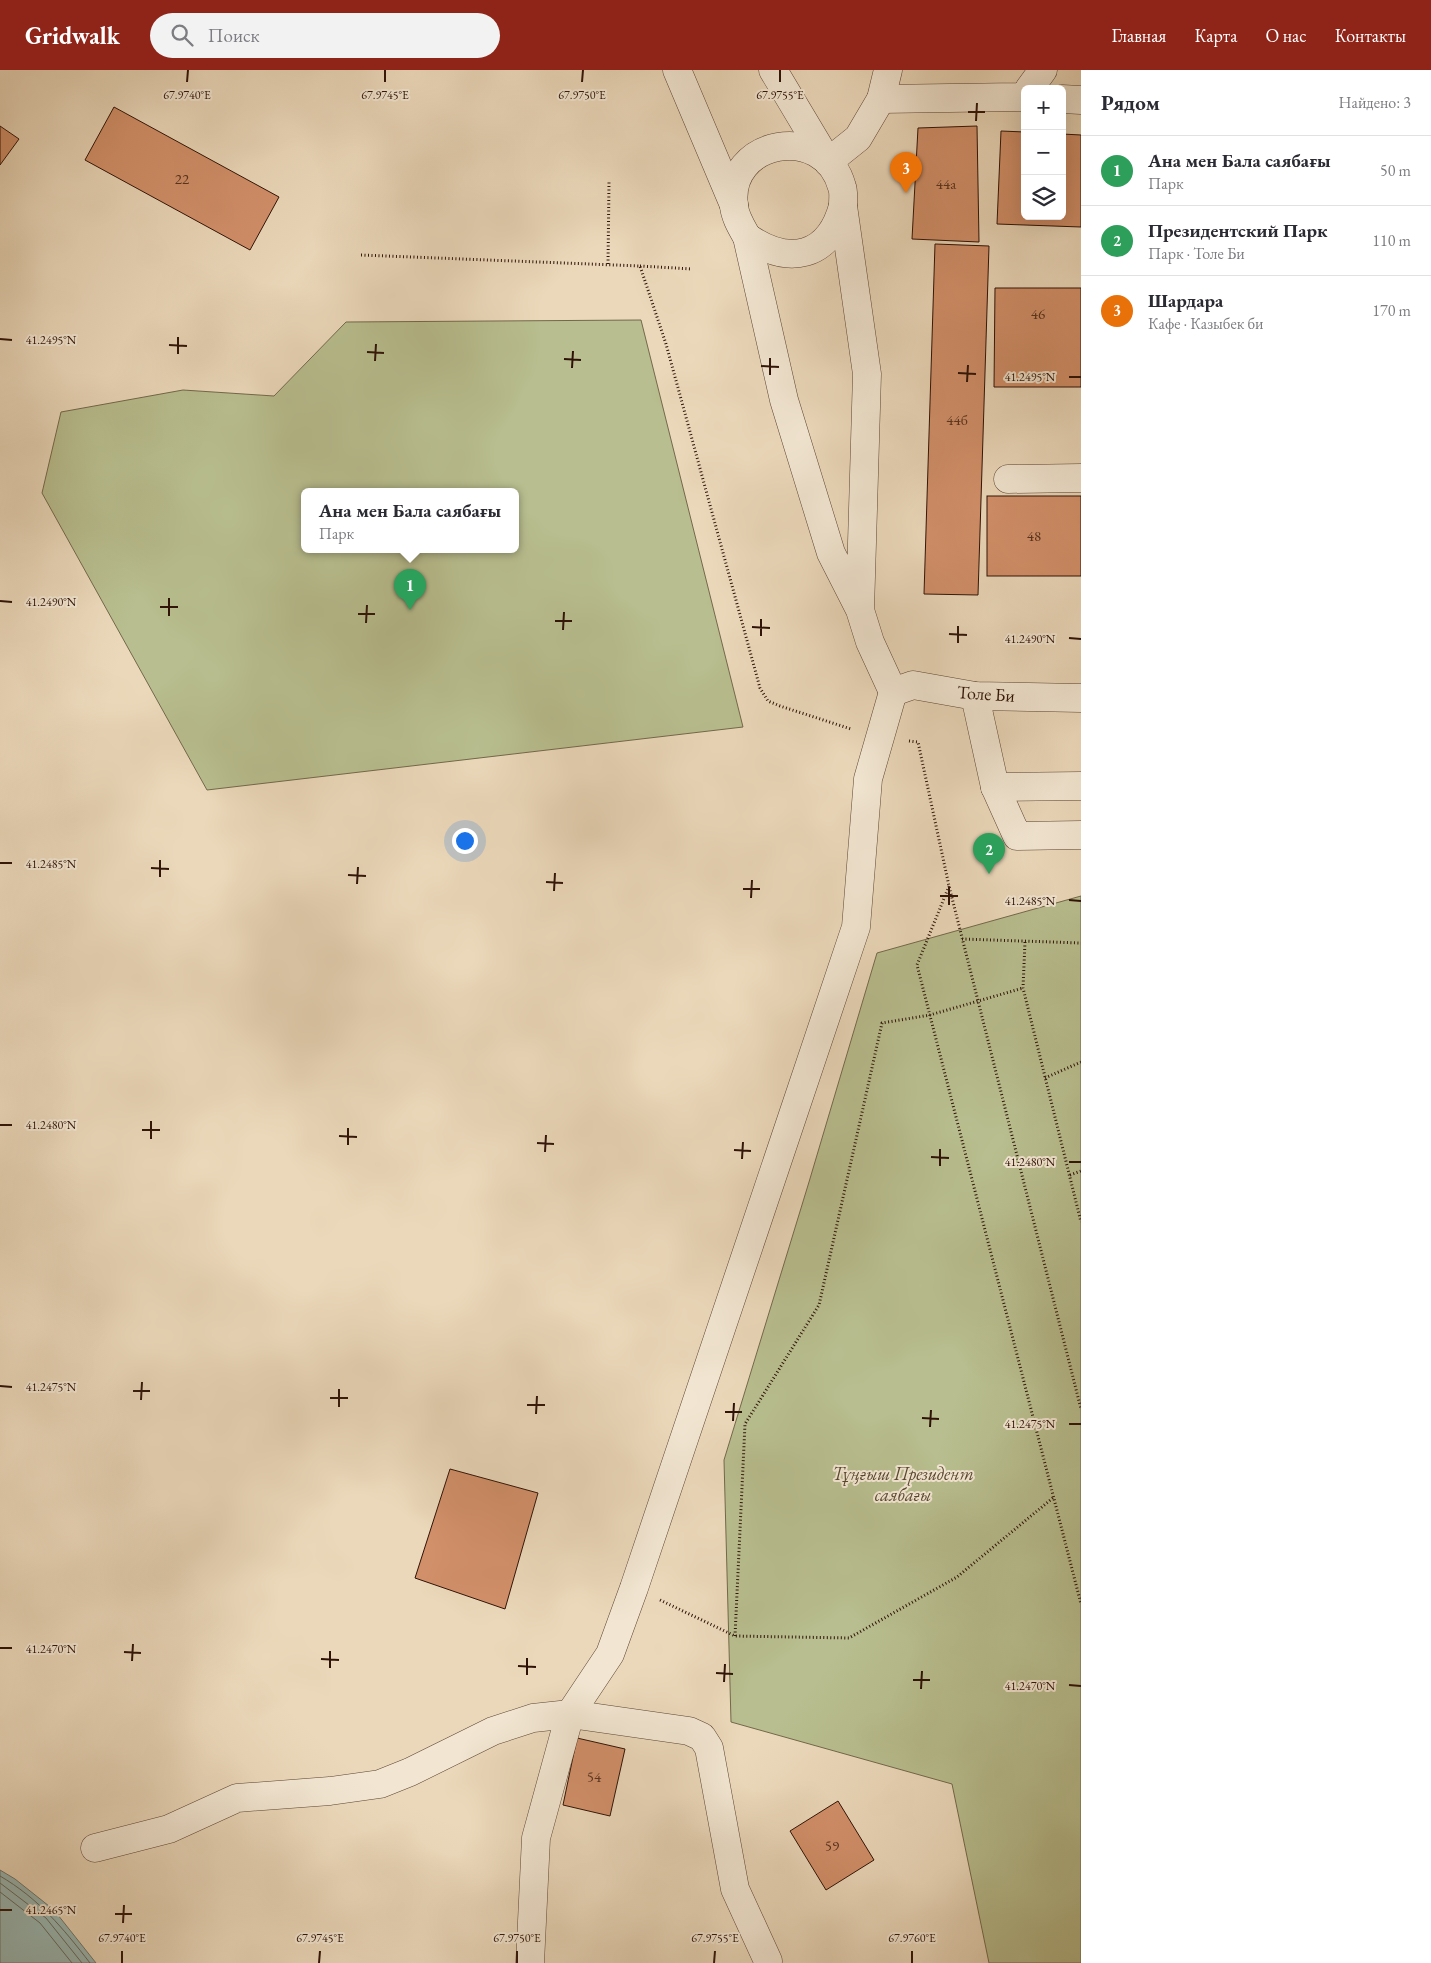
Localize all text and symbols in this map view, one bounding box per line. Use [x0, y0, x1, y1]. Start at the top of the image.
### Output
search box [150, 13, 500, 58]
text: Gridwalk [25, 20, 120, 51]
icon: search [168, 21, 196, 49]
text: Поиск [208, 23, 260, 48]
text: Главная [1112, 24, 1166, 47]
text: Карта [1194, 24, 1237, 47]
text: О нас [1265, 24, 1307, 47]
text: Контакты [1335, 24, 1406, 47]
map controls [1021, 85, 1066, 220]
button: + [1021, 85, 1066, 130]
text: 67.9740°E [163, 87, 211, 103]
text: 67.9745°E [361, 87, 409, 103]
text: 67.9750°E [558, 87, 606, 103]
text: 67.9755°E [756, 87, 804, 103]
text: Рядом [1101, 89, 1160, 116]
text: Найдено: 3 [1339, 92, 1411, 113]
button: − [1021, 130, 1066, 175]
text: Ана мен Бала саябағы [1148, 148, 1331, 173]
pin: 3 [890, 152, 922, 193]
text: 1 [1113, 160, 1121, 181]
text: 50 m [1380, 160, 1411, 181]
house number: 22 [175, 169, 190, 188]
text: Парк [1148, 173, 1184, 194]
house number: 44а [936, 174, 956, 193]
button: layers [1021, 175, 1066, 220]
text: Президентский Парк [1148, 218, 1327, 243]
text: 2 [1113, 230, 1121, 251]
text: 110 m [1372, 230, 1411, 251]
text: Парк · Толе Би [1148, 243, 1245, 264]
text: Шардара [1148, 288, 1223, 313]
text: 3 [1113, 300, 1121, 321]
text: 170 m [1372, 300, 1411, 321]
house number: 46 [1031, 304, 1045, 323]
text: Кафе · Казыбек би [1148, 313, 1264, 334]
text: 41.2495°N [26, 332, 77, 348]
text: 41.2495°N [1005, 369, 1056, 385]
house number: 44б [946, 410, 968, 429]
popup [301, 488, 519, 553]
text: Ана мен Бала саябағы [319, 498, 501, 523]
text: Парк [319, 523, 354, 544]
house number: 48 [1027, 526, 1041, 545]
pin: 1 [394, 569, 426, 610]
text: 41.2490°N [26, 594, 77, 610]
text: 41.2490°N [1005, 631, 1056, 647]
street label: Толе Би [956, 680, 1016, 707]
your location [452, 828, 478, 854]
pin: 2 [973, 833, 1005, 874]
text: 41.2485°N [26, 856, 77, 872]
text: 41.2485°N [1005, 893, 1056, 909]
text: 41.2480°N [26, 1117, 77, 1133]
text: 41.2480°N [1005, 1154, 1056, 1170]
text: 41.2475°N [26, 1379, 77, 1395]
text: 41.2475°N [1005, 1416, 1056, 1432]
park label: Тұңғыш Президент саябағы [832, 1462, 974, 1506]
text: 41.2470°N [26, 1641, 77, 1657]
text: 41.2470°N [1005, 1678, 1056, 1694]
house number: 54 [587, 1767, 602, 1786]
house number: 59 [825, 1836, 839, 1855]
text: 41.2465°N [26, 1902, 77, 1918]
text: 67.9740°E [98, 1930, 146, 1946]
text: 67.9745°E [296, 1930, 344, 1946]
text: 67.9750°E [493, 1930, 541, 1946]
text: 67.9755°E [691, 1930, 739, 1946]
text: 67.9760°E [888, 1930, 936, 1946]

